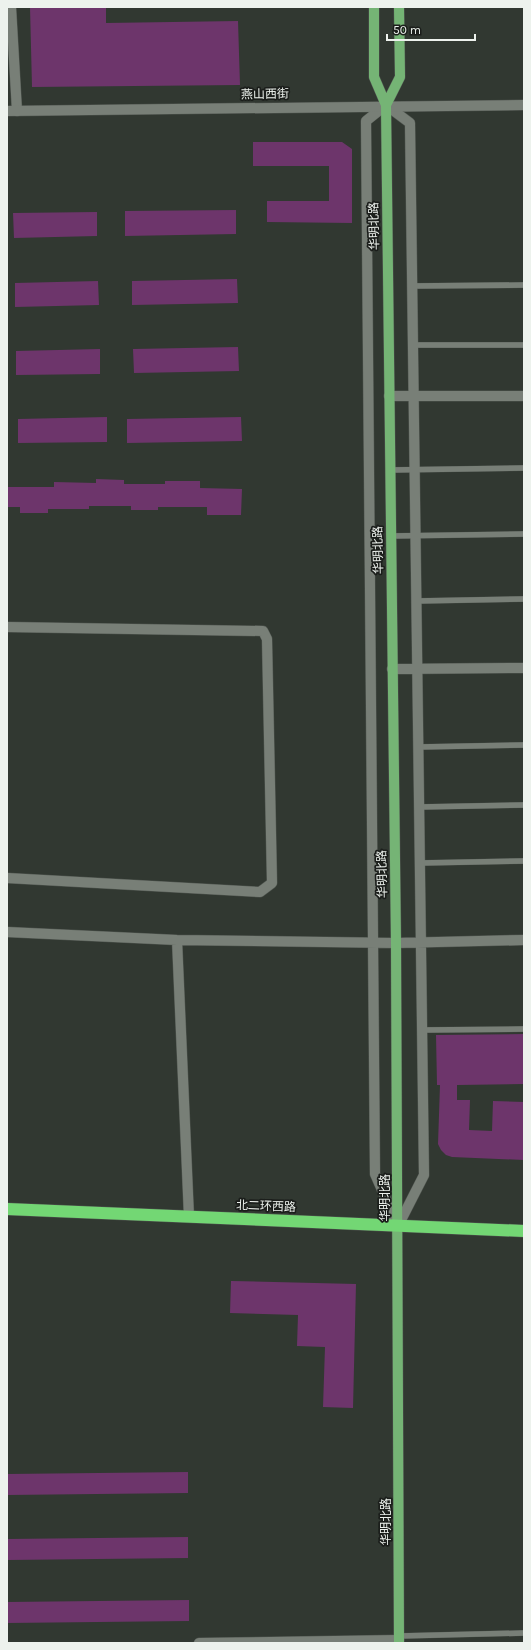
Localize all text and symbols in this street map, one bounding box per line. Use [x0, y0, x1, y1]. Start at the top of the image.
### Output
scale bar [387, 16, 475, 42]
text: 50 m [393, 23, 421, 37]
street label: 燕山西街 [241, 87, 289, 101]
street label: 华明北路 [367, 202, 381, 250]
street label: 华明北路 [371, 526, 385, 574]
street label: 华明北路 [375, 850, 389, 898]
street label: 华明北路 [378, 1174, 392, 1222]
street label: 北二环西路 [236, 1198, 296, 1214]
street label: 华明北路 [379, 1498, 393, 1546]

